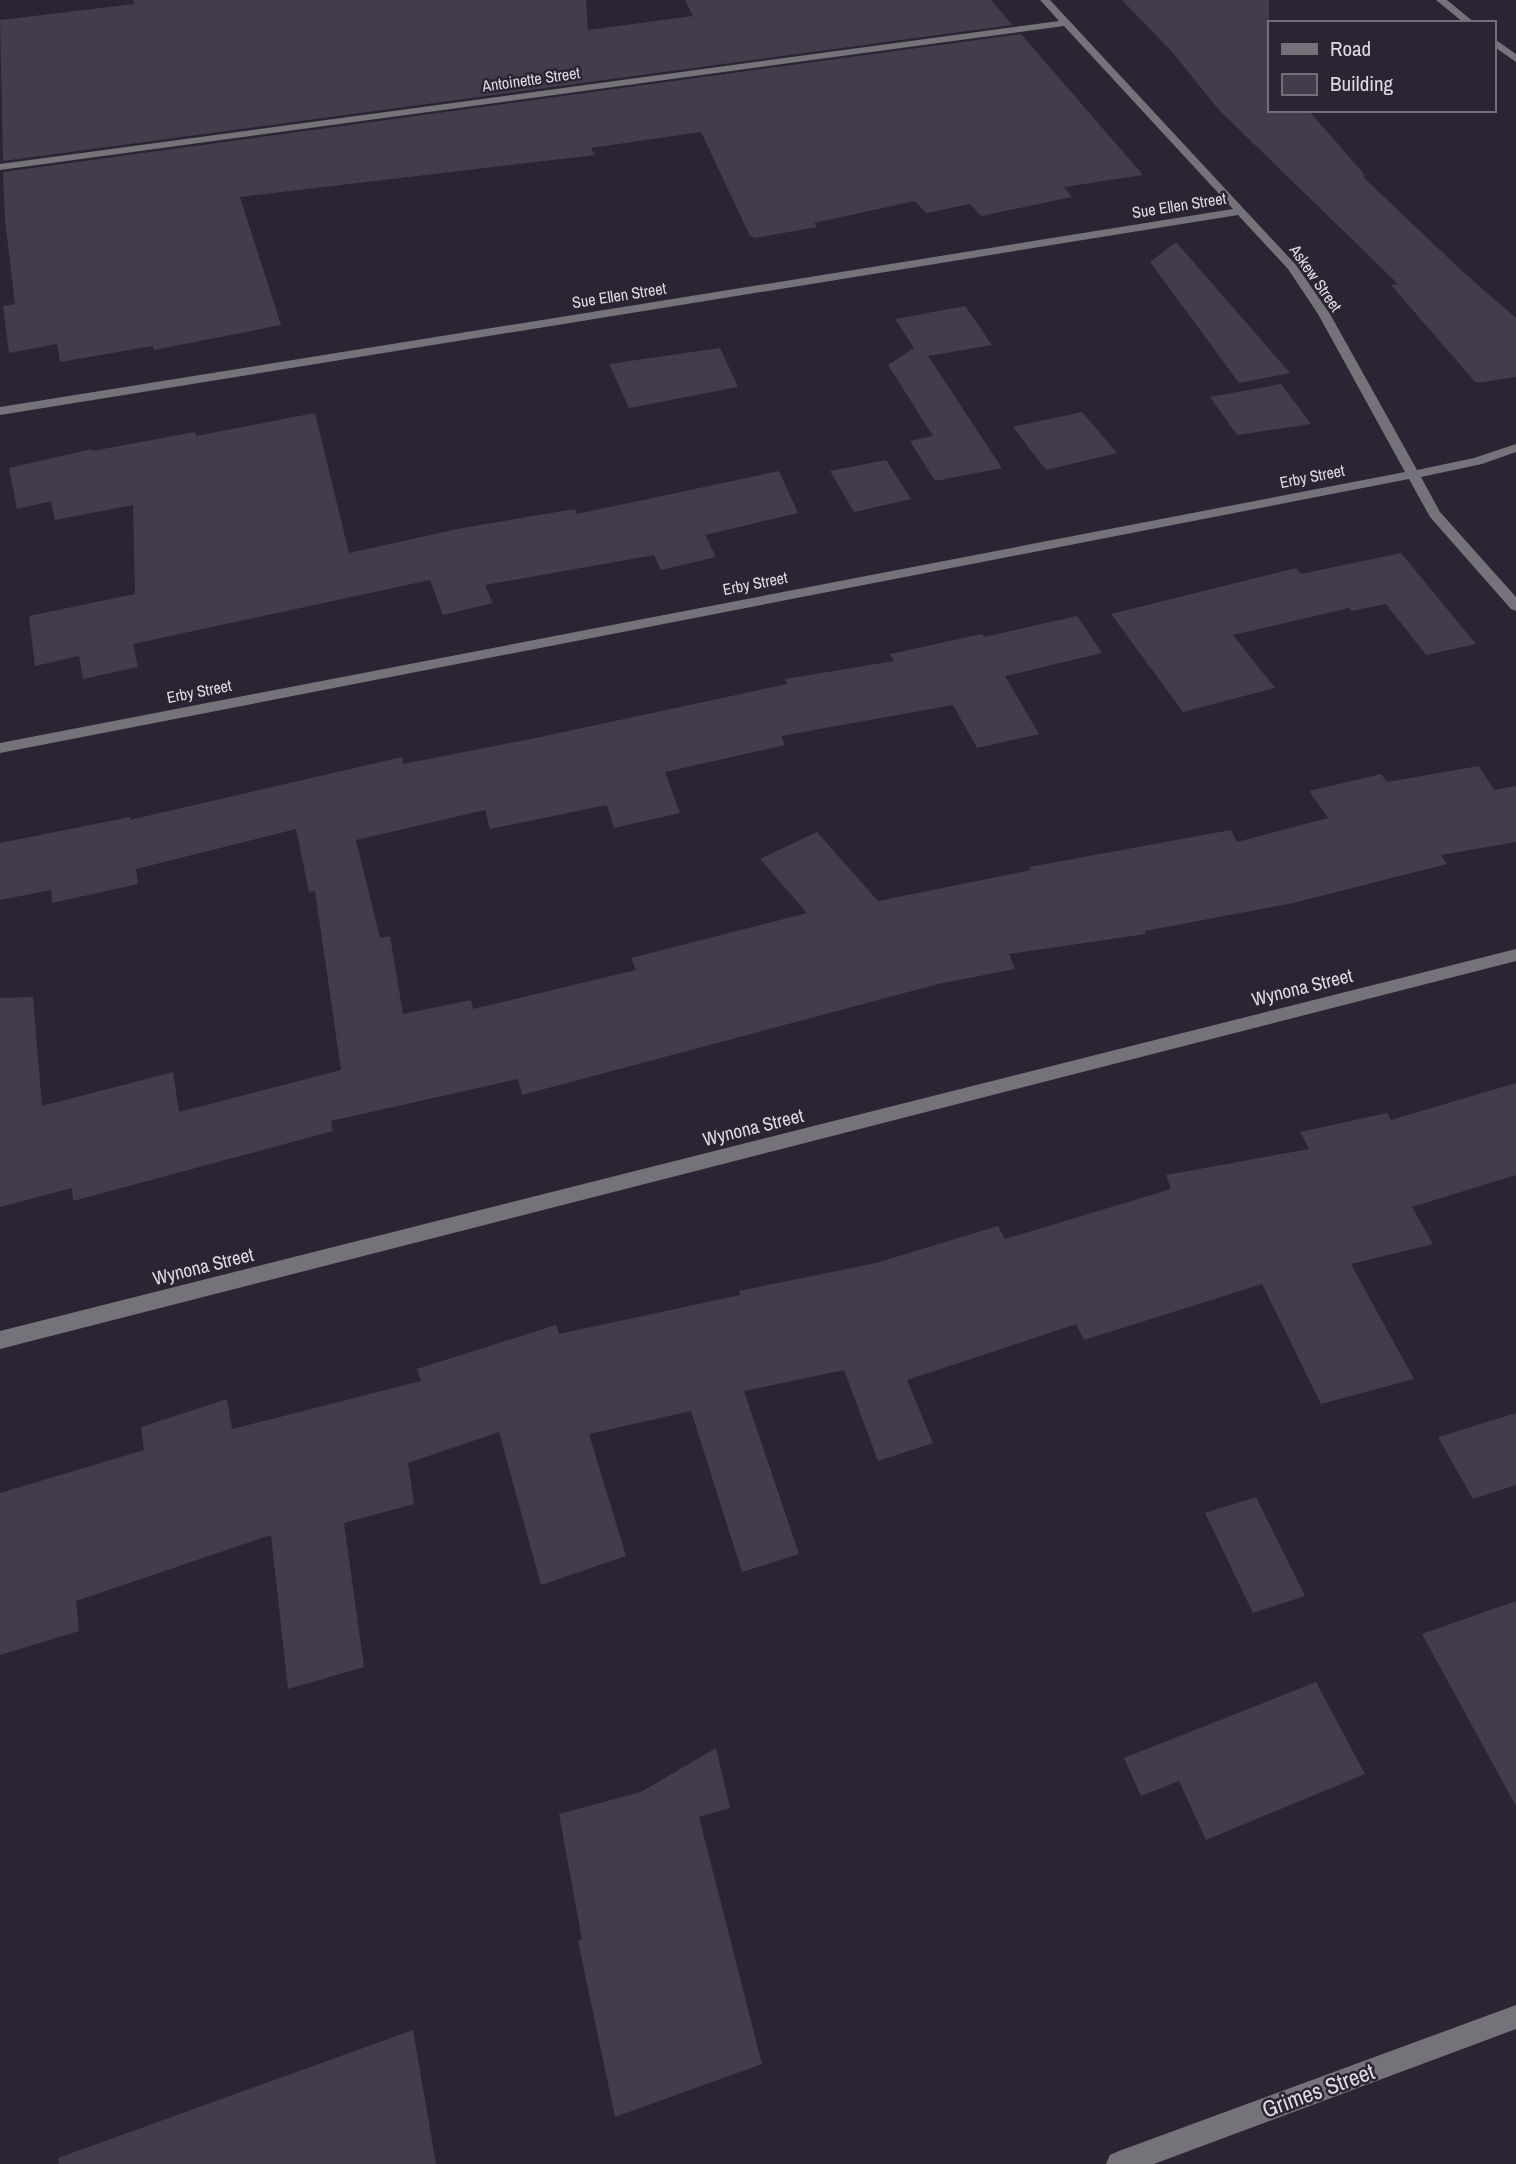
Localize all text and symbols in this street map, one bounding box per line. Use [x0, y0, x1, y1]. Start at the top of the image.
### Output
legend [1268, 21, 1495, 112]
text: Road [1330, 34, 1371, 63]
street label: Antoinette Street [480, 61, 582, 97]
text: Building [1330, 69, 1394, 98]
street label: Sue Ellen Street [1130, 187, 1228, 223]
street label: Askew Street [1284, 239, 1347, 316]
street label: Sue Ellen Street [570, 277, 668, 313]
street label: Erby Street [1278, 459, 1347, 493]
street label: Erby Street [721, 566, 790, 600]
street label: Erby Street [165, 674, 234, 708]
street label: Wynona Street [1249, 962, 1356, 1012]
street label: Wynona Street [700, 1102, 807, 1152]
street label: Wynona Street [150, 1241, 257, 1291]
street label: Grimes Street [1258, 2055, 1378, 2125]

